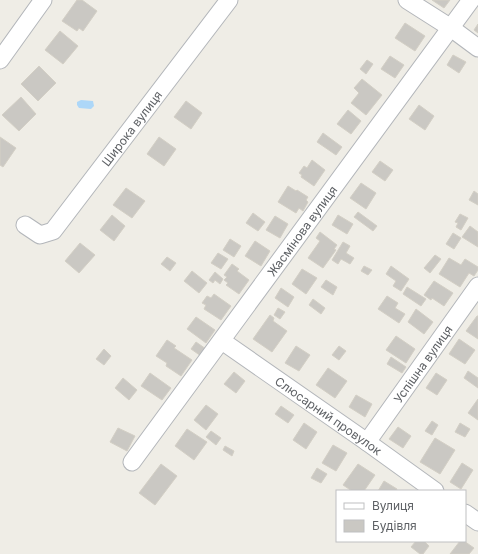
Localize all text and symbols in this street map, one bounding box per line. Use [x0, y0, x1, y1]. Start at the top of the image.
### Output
street label: Широка вулиця [98, 87, 165, 169]
street label: Жасмінова вулиця [264, 182, 340, 279]
street label: Успішна вулиця [390, 322, 455, 405]
street label: Слюсарний провулок [272, 373, 385, 458]
legend [336, 490, 466, 542]
text: Вулиця [372, 498, 414, 513]
text: Будівля [372, 518, 417, 533]

